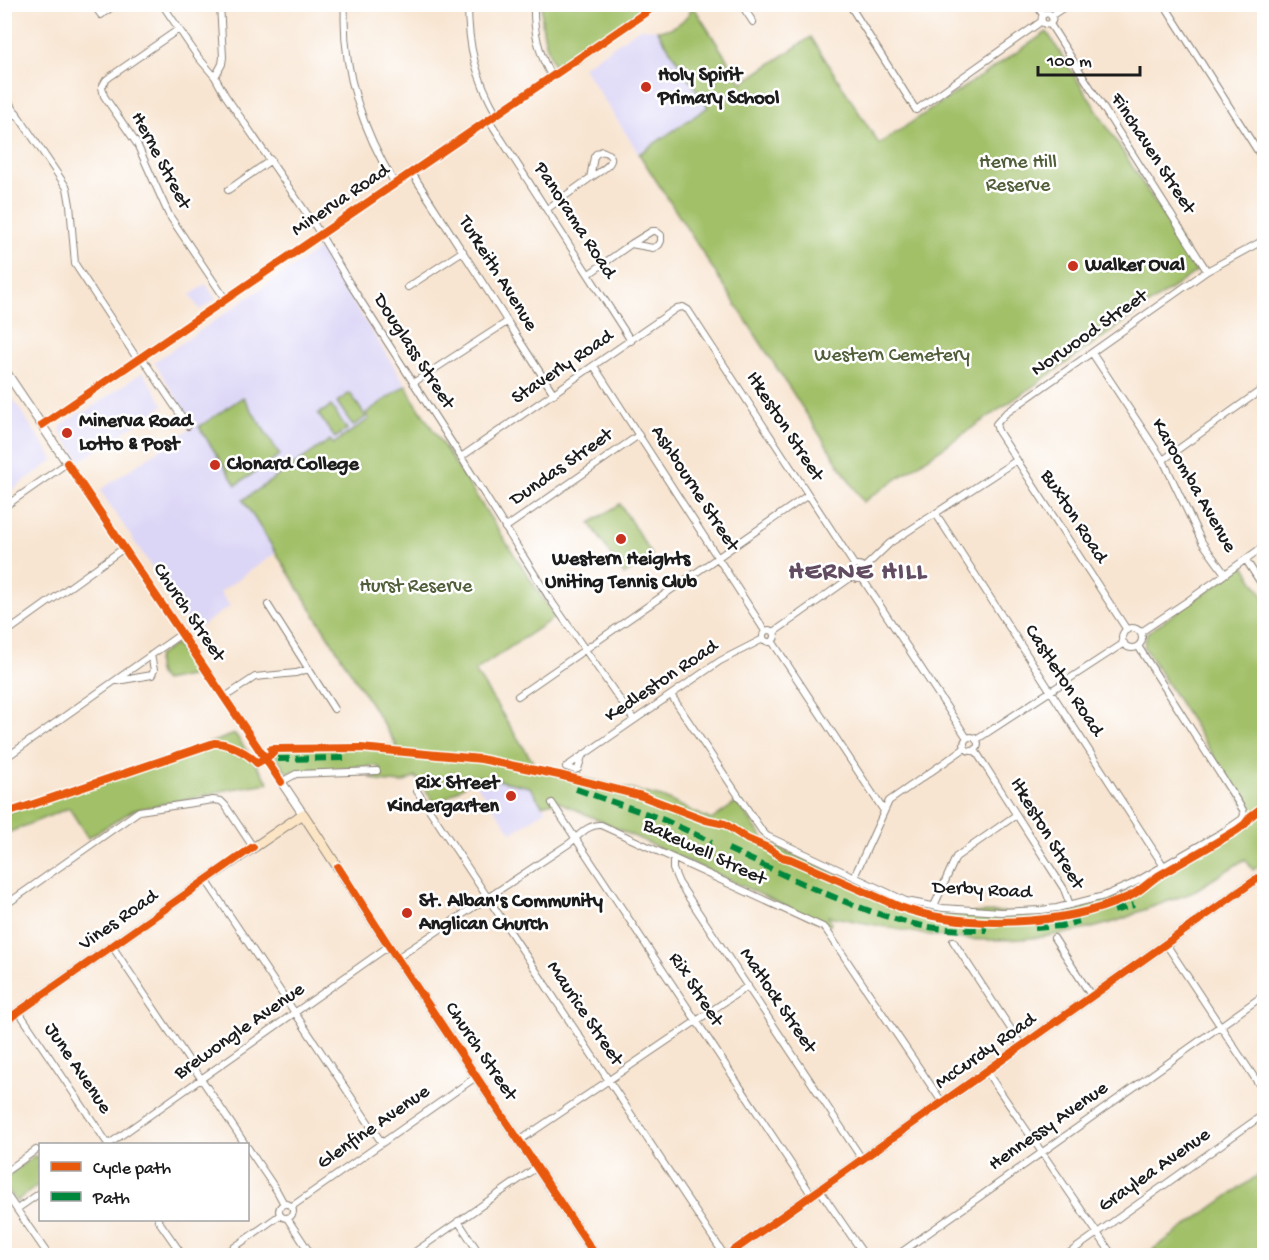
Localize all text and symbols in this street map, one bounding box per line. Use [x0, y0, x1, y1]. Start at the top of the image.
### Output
scale bar [1038, 39, 1140, 77]
text: 100 m [1046, 52, 1092, 73]
place label: Holy Spirit Primary School [657, 65, 780, 111]
marker: Holy Spirit Primary School [639, 80, 653, 94]
street label: Finchaven Street [1104, 88, 1201, 220]
street label: Herne Street [125, 108, 196, 215]
park label: Herne Hill Reserve [979, 152, 1057, 198]
street label: Minerva Road [288, 158, 396, 242]
street label: Panorama Road [527, 158, 621, 285]
street label: Turkeith Avenue [452, 211, 542, 336]
place label: Walker Oval [1084, 255, 1186, 278]
marker: Walker Oval [1066, 259, 1080, 273]
street label: Norwood Street [1027, 284, 1154, 383]
street label: Douglass Street [366, 289, 460, 415]
street label: Staverly Road [508, 324, 620, 410]
park label: Western Cemetery [814, 345, 970, 368]
street label: Itkeston Street [740, 368, 829, 488]
place label: Minerva Road Lotto & Post [79, 411, 195, 457]
street label: Karoomba Avenue [1145, 415, 1241, 558]
street label: Ashbourne Street [645, 422, 744, 558]
street label: Dundas Street [505, 423, 619, 513]
marker: Minerva Road Lotto & Post [60, 426, 74, 440]
place label: Clonard College [226, 454, 359, 477]
marker: Clonard College [208, 458, 222, 472]
street label: Buxton Road [1034, 465, 1113, 570]
marker: Western Heights Uniting Tennis Club [614, 532, 628, 546]
place label: Western Heights Uniting Tennis Club [545, 549, 698, 595]
district label: HERNE HILL [788, 558, 928, 589]
street label: Church Street [147, 559, 230, 668]
park label: Hurst Reserve [360, 576, 473, 599]
street label: Castleton Road [1018, 621, 1109, 743]
street label: Kedleston Road [601, 634, 725, 728]
place label: Rix Street Kindergarten [386, 773, 501, 819]
street label: Itkeston Street [1004, 774, 1089, 895]
marker: Rix Street Kindergarten [504, 789, 518, 803]
street label: Bakewell Street [638, 814, 771, 892]
street label: Derby Road [930, 877, 1034, 905]
street label: Vines Road [74, 884, 165, 957]
place label: St. Alban's Community Anglican Church [418, 891, 603, 937]
marker: St. Alban's Community Anglican Church [400, 906, 414, 920]
street label: Matlock Street [733, 944, 822, 1059]
street label: Rix Street [663, 949, 728, 1033]
street label: Maurice Street [541, 957, 628, 1072]
street label: Brewongle Avenue [170, 978, 310, 1086]
street label: Church Street [439, 998, 522, 1107]
street label: McCurdy Road [931, 1007, 1043, 1095]
street label: June Avenue [38, 1019, 116, 1119]
street label: Hennessy Avenue [985, 1077, 1114, 1177]
street label: Glenfine Avenue [313, 1080, 435, 1175]
street label: Graylea Avenue [1095, 1124, 1216, 1218]
legend [39, 1143, 249, 1221]
text: Cycle path [93, 1159, 171, 1180]
text: Path [92, 1189, 130, 1210]

